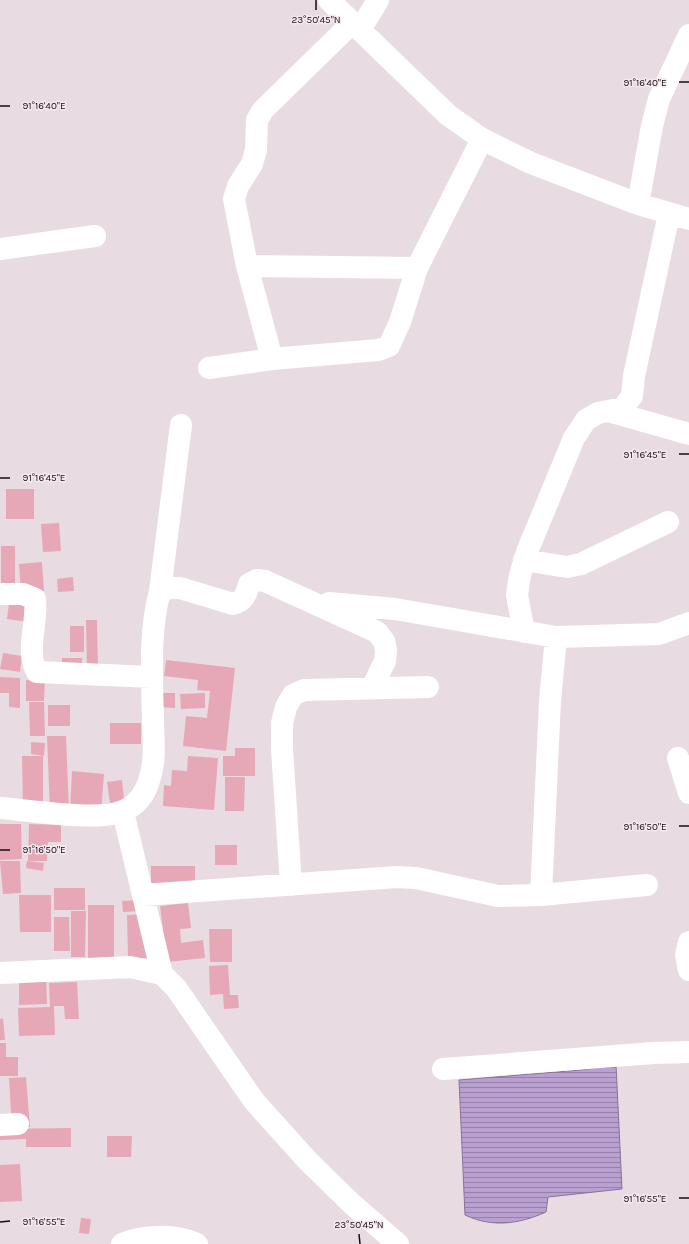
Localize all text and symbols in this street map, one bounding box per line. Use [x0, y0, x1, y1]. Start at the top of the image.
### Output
text: 23°50'45"N [291, 14, 341, 26]
text: 91°16'40"E [623, 77, 667, 89]
text: 91°16'40"E [22, 100, 66, 112]
text: 91°16'45"E [624, 449, 666, 461]
text: 91°16'45"E [23, 472, 65, 484]
text: 91°16'50"E [623, 821, 667, 833]
text: 91°16'50"E [22, 844, 66, 856]
text: 91°16'55"E [624, 1193, 666, 1205]
text: 91°16'55"E [23, 1216, 65, 1228]
text: 23°50'45"N [334, 1219, 384, 1231]

